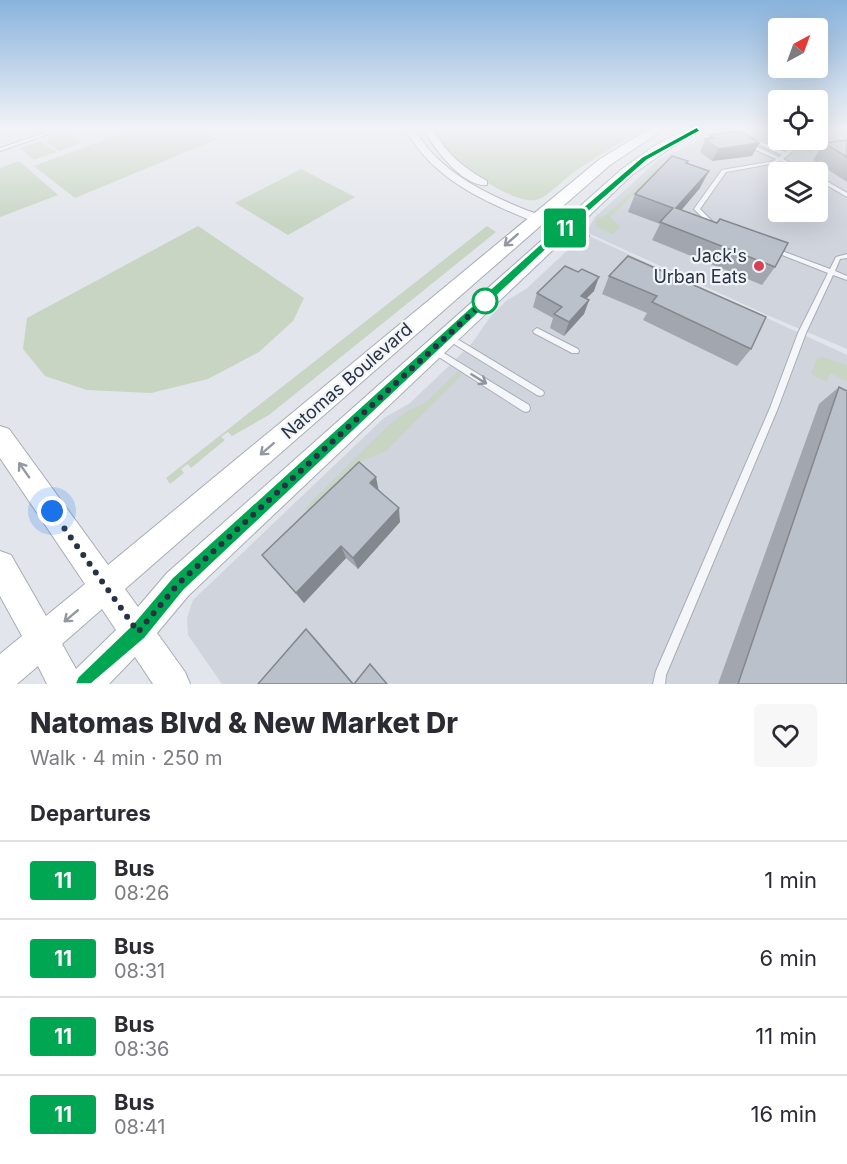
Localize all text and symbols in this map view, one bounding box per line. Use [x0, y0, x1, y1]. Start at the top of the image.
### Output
north arrow [768, 18, 828, 78]
map controls [768, 18, 828, 222]
button: locate [768, 90, 828, 150]
button: layers [768, 162, 828, 222]
line badge: 11 [538, 208, 592, 248]
text: 11 [556, 216, 574, 241]
one-way arrow [504, 233, 519, 247]
place label: Jack's Urban Eats [653, 245, 747, 287]
marker: Jack's Urban Eats [752, 259, 766, 273]
unlabelled marker [472, 288, 498, 314]
street label: Natomas Boulevard [277, 318, 416, 443]
one-way arrow [471, 372, 488, 385]
one-way arrow [260, 442, 275, 456]
one-way arrow [17, 463, 30, 479]
your location [37, 496, 67, 526]
one-way arrow [64, 609, 79, 623]
button: heart [754, 704, 817, 767]
text: Natomas Blvd & New Market Dr [30, 706, 458, 740]
text: Walk · 4 min · 250 m [30, 746, 223, 770]
text: Departures [30, 800, 151, 826]
text: Bus [114, 855, 155, 881]
text: 1 min [764, 867, 817, 893]
text: 11 [54, 868, 72, 893]
text: 08:26 [114, 881, 169, 905]
text: Bus [114, 933, 155, 959]
text: 6 min [760, 945, 817, 971]
text: 11 [54, 946, 72, 971]
text: 08:31 [114, 959, 165, 983]
text: Bus [114, 1011, 155, 1037]
text: 11 min [755, 1023, 817, 1049]
text: 11 [54, 1024, 72, 1049]
text: 08:36 [114, 1037, 170, 1061]
text: Bus [114, 1089, 155, 1115]
text: 16 min [751, 1101, 817, 1127]
text: 11 [54, 1102, 72, 1127]
text: 08:41 [114, 1115, 165, 1139]

